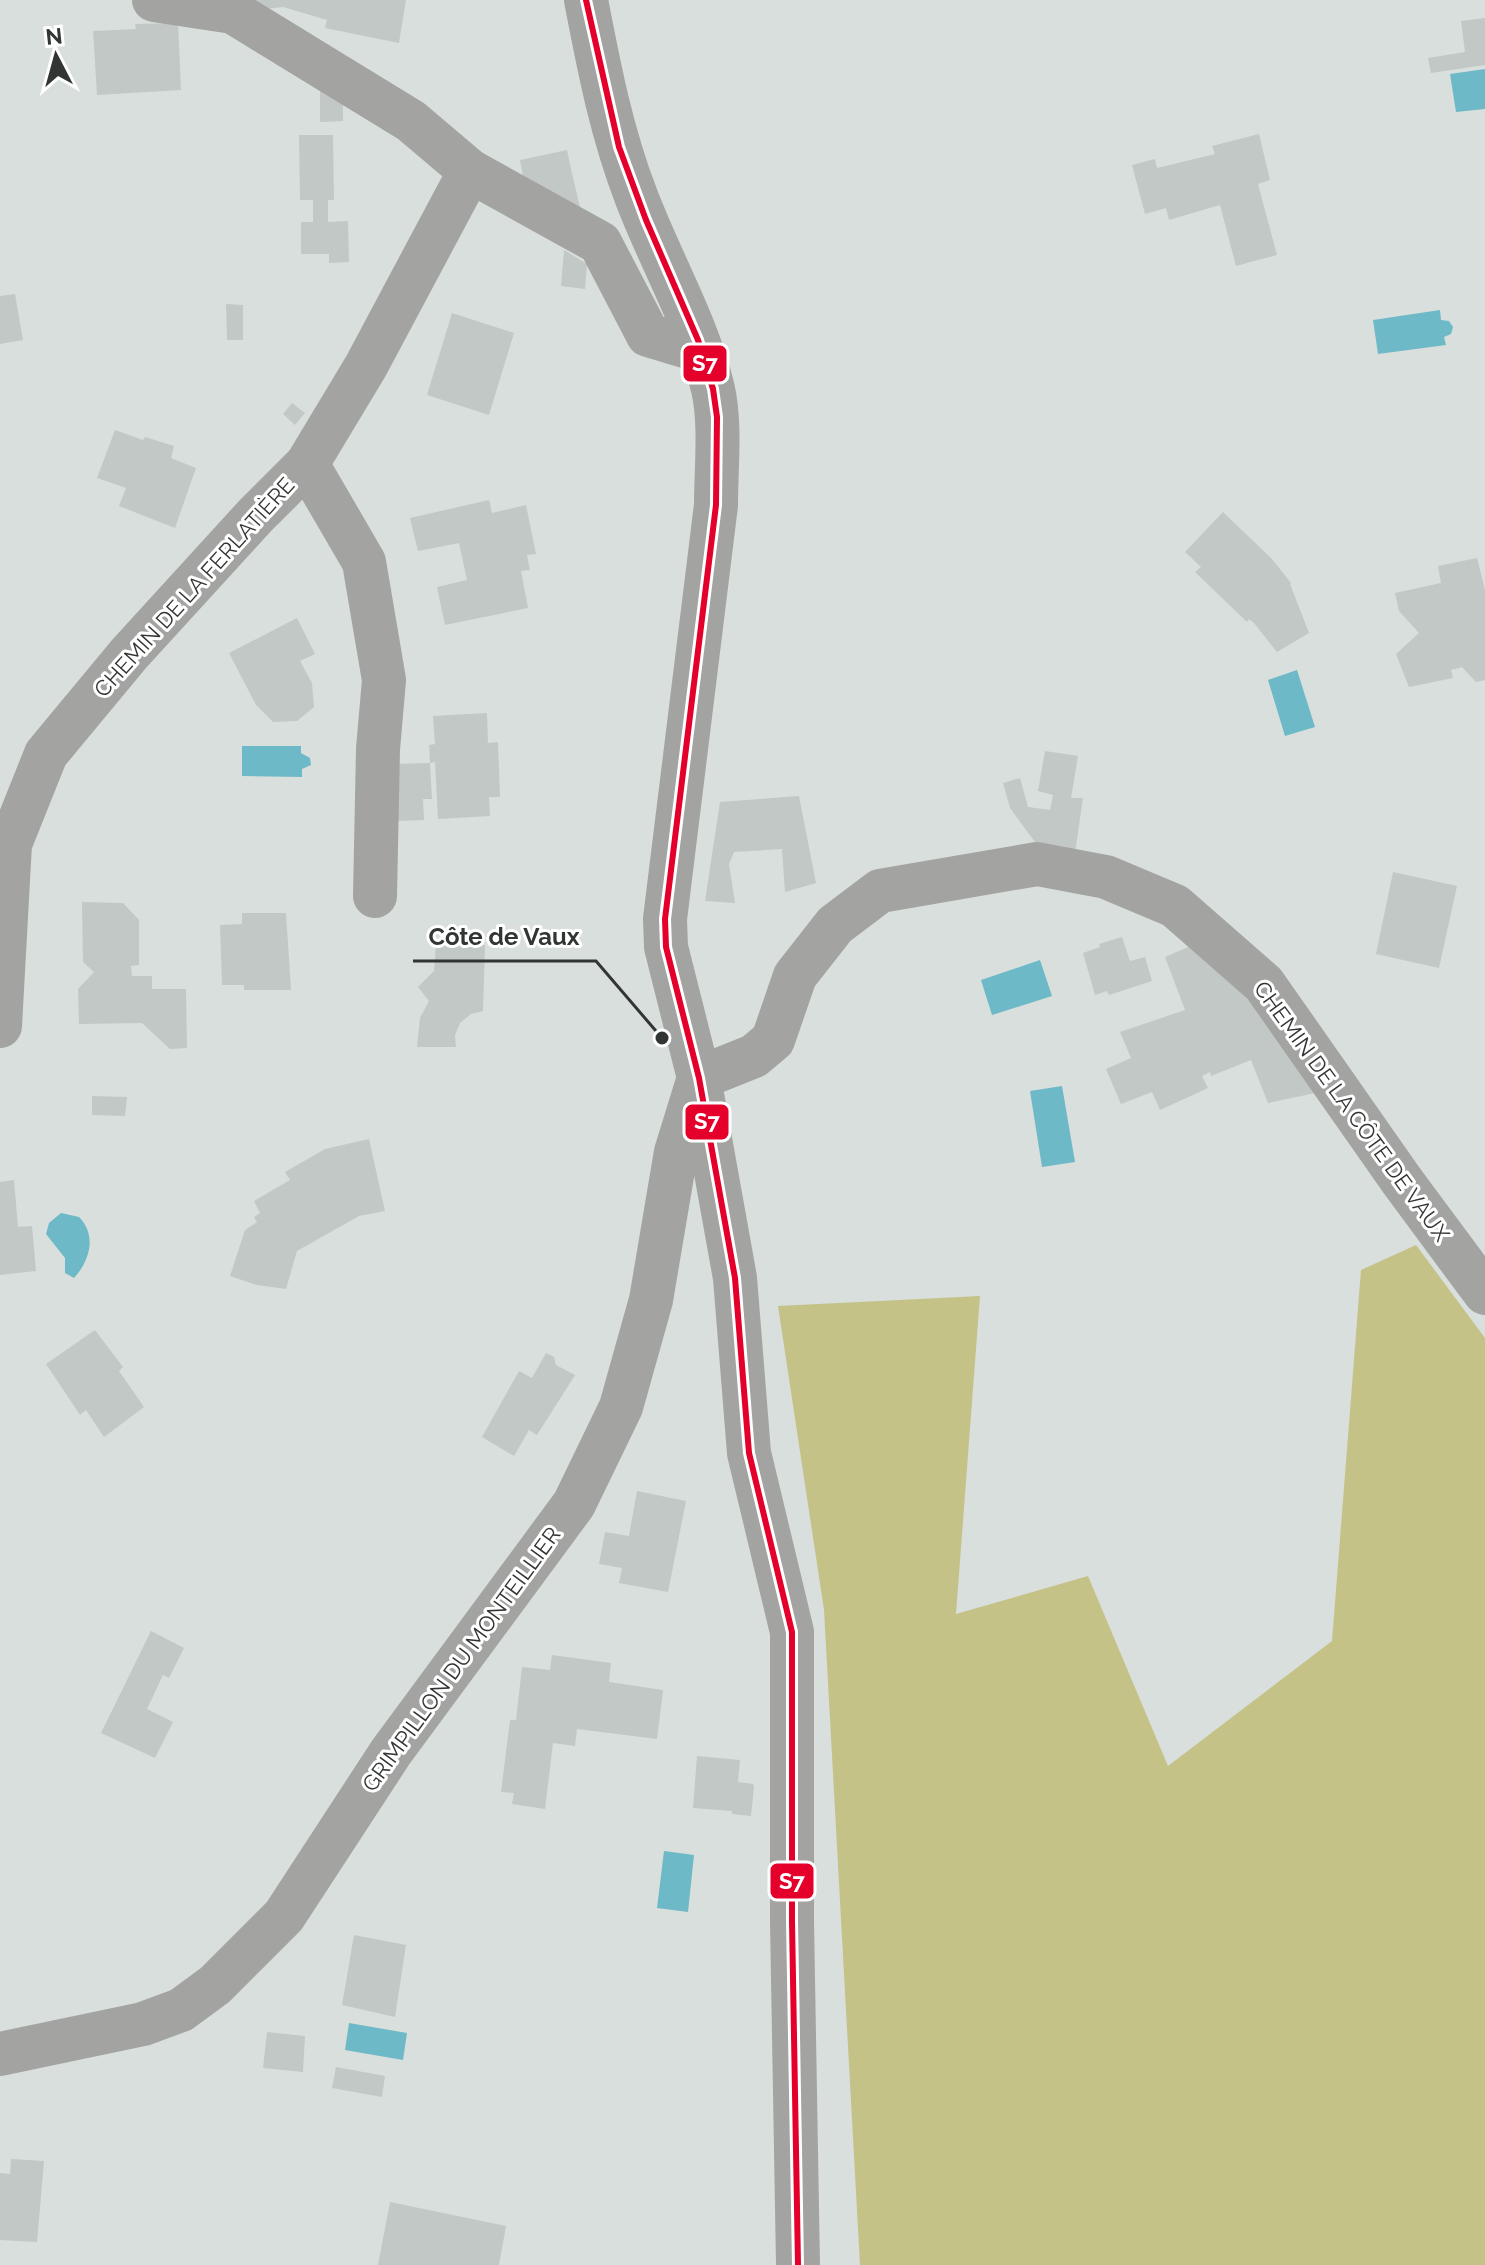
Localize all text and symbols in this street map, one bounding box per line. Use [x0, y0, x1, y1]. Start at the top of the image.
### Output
north arrow [16, 16, 96, 96]
text: N [44, 22, 64, 50]
line badge: S7 [682, 344, 728, 383]
text: S7 [692, 350, 719, 376]
street label: CHEMIN DE LA FERLATIÈRE [89, 472, 299, 702]
callout: Côte de Vaux [413, 913, 596, 961]
text: Côte de Vaux [429, 922, 580, 951]
street label: CHEMIN DE LA CÔTE DE VAUX [1249, 976, 1455, 1246]
line badge: S7 [684, 1103, 730, 1141]
text: S7 [694, 1108, 721, 1134]
street label: GRIMPILLON DU MONTEILLIER [356, 1522, 566, 1796]
line badge: S7 [769, 1862, 815, 1900]
text: S7 [779, 1868, 806, 1894]

